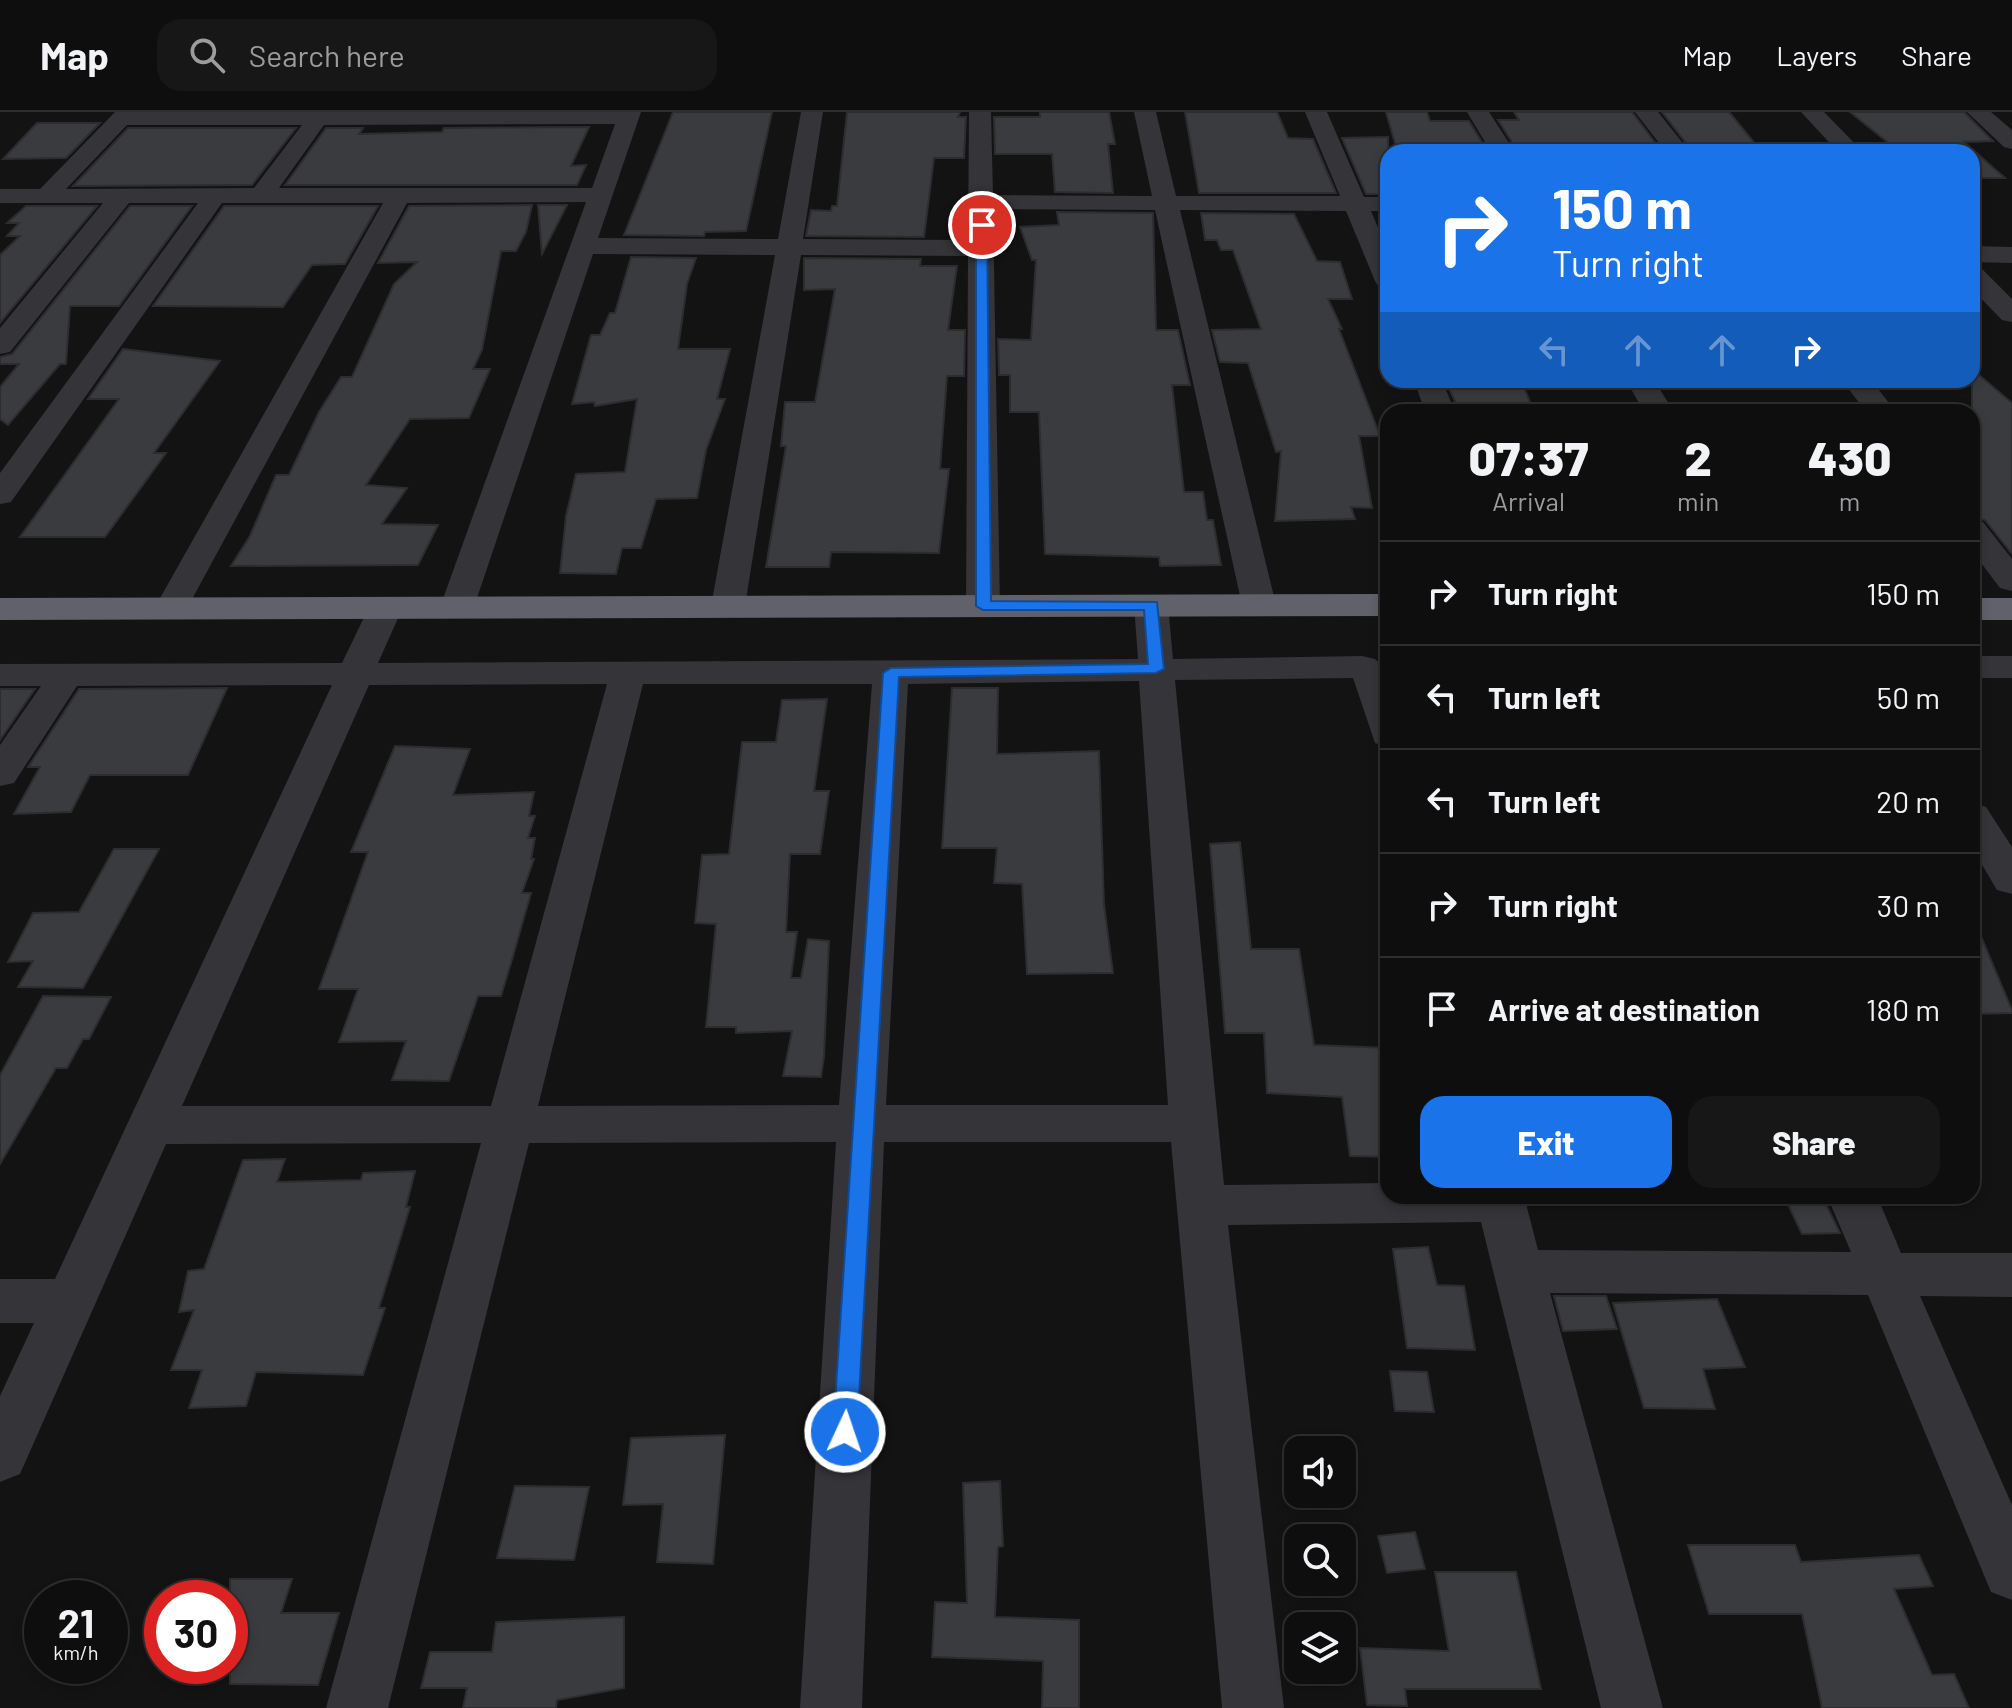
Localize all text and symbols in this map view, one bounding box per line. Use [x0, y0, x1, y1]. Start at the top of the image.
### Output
search box [157, 19, 717, 91]
text: Map [40, 32, 109, 78]
icon: search [185, 33, 229, 77]
text: Search here [249, 37, 405, 73]
text: Map [1682, 38, 1732, 72]
text: Layers [1776, 38, 1857, 72]
text: Share [1901, 38, 1972, 72]
text: 150 m [1552, 173, 1692, 240]
icon: right [1420, 176, 1524, 280]
pin [948, 191, 1016, 259]
icon: arrive [960, 203, 1004, 247]
text: Turn right [1552, 241, 1704, 284]
icon: left [1532, 328, 1576, 372]
icon: ahead [1616, 328, 1660, 372]
icon: ahead [1700, 328, 1744, 372]
icon: right [1784, 328, 1828, 372]
text: 07:37 [1469, 428, 1589, 486]
text: 2 [1685, 428, 1712, 486]
text: 430 [1808, 428, 1891, 486]
text: Arrival [1492, 485, 1565, 516]
text: min [1677, 485, 1719, 516]
text: m [1839, 485, 1860, 516]
icon: right [1420, 571, 1464, 615]
text: Turn right [1488, 575, 1618, 611]
text: 150 m [1866, 575, 1940, 611]
icon: left [1420, 675, 1464, 719]
text: Turn left [1488, 679, 1601, 715]
text: 50 m [1877, 679, 1940, 715]
icon: left [1420, 779, 1464, 823]
text: Turn left [1488, 783, 1601, 819]
text: 20 m [1876, 783, 1940, 819]
icon: right [1420, 883, 1464, 927]
text: Turn right [1488, 887, 1618, 923]
text: 30 m [1877, 887, 1940, 923]
icon: arrive [1420, 987, 1464, 1031]
text: Arrive at destination [1488, 991, 1760, 1027]
text: 180 m [1866, 991, 1940, 1027]
button: Exit [1420, 1096, 1672, 1188]
button: Share [1688, 1096, 1940, 1188]
position arrow [803, 1390, 887, 1474]
map controls [1284, 1436, 1356, 1684]
button: sound [1284, 1436, 1356, 1508]
button: search [1284, 1524, 1356, 1596]
speed limit sign: 30 [144, 1580, 248, 1684]
text: 21 [58, 1598, 94, 1646]
button: layers [1284, 1612, 1356, 1684]
text: km/h [53, 1640, 99, 1664]

